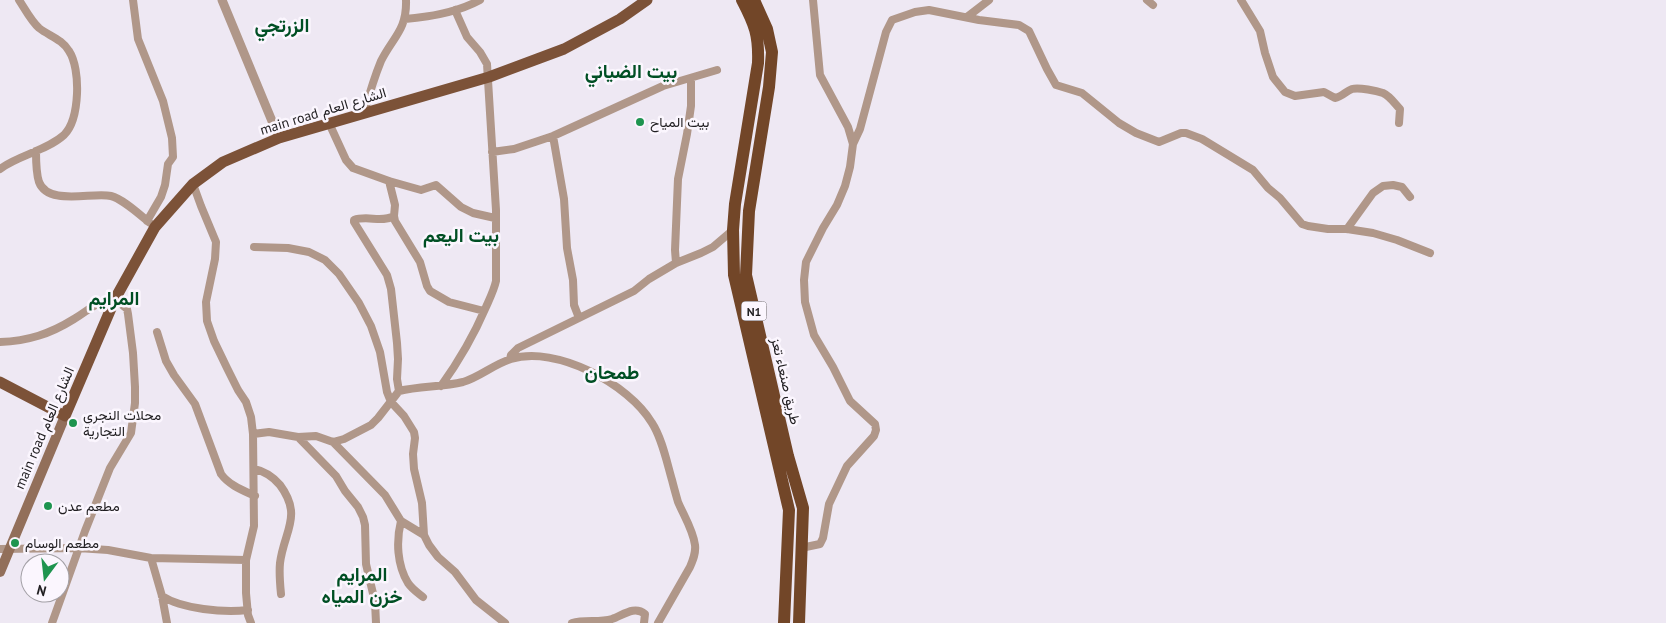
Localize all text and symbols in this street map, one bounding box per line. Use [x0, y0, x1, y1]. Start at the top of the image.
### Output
district label: الزرتجي [255, 13, 309, 42]
district label: بيت الضياني [585, 59, 677, 88]
street label: main road الشارع العام [258, 83, 389, 141]
place label: بيت المياح [650, 113, 709, 133]
marker: بيت المياح [634, 116, 646, 128]
district label: بيت اليعم [423, 223, 499, 248]
district label: المرايم [88, 286, 140, 311]
road number: N1 [742, 302, 766, 321]
street label: طريق صنعاء تعز [767, 335, 805, 426]
district label: طمحان [585, 360, 639, 384]
street label: main road الشارع العام [10, 364, 80, 493]
place label: محلات النجري التجارية [83, 406, 161, 440]
marker: محلات النجري التجارية [67, 417, 79, 429]
place label: مطعم عدن [58, 497, 120, 515]
marker: مطعم عدن [42, 500, 54, 512]
place label: مطعم الوسام [25, 534, 99, 552]
marker: مطعم الوسام [9, 537, 21, 549]
north arrow [20, 553, 70, 603]
district label: المرايم خزن المياه [322, 562, 402, 609]
text: N [35, 581, 48, 600]

